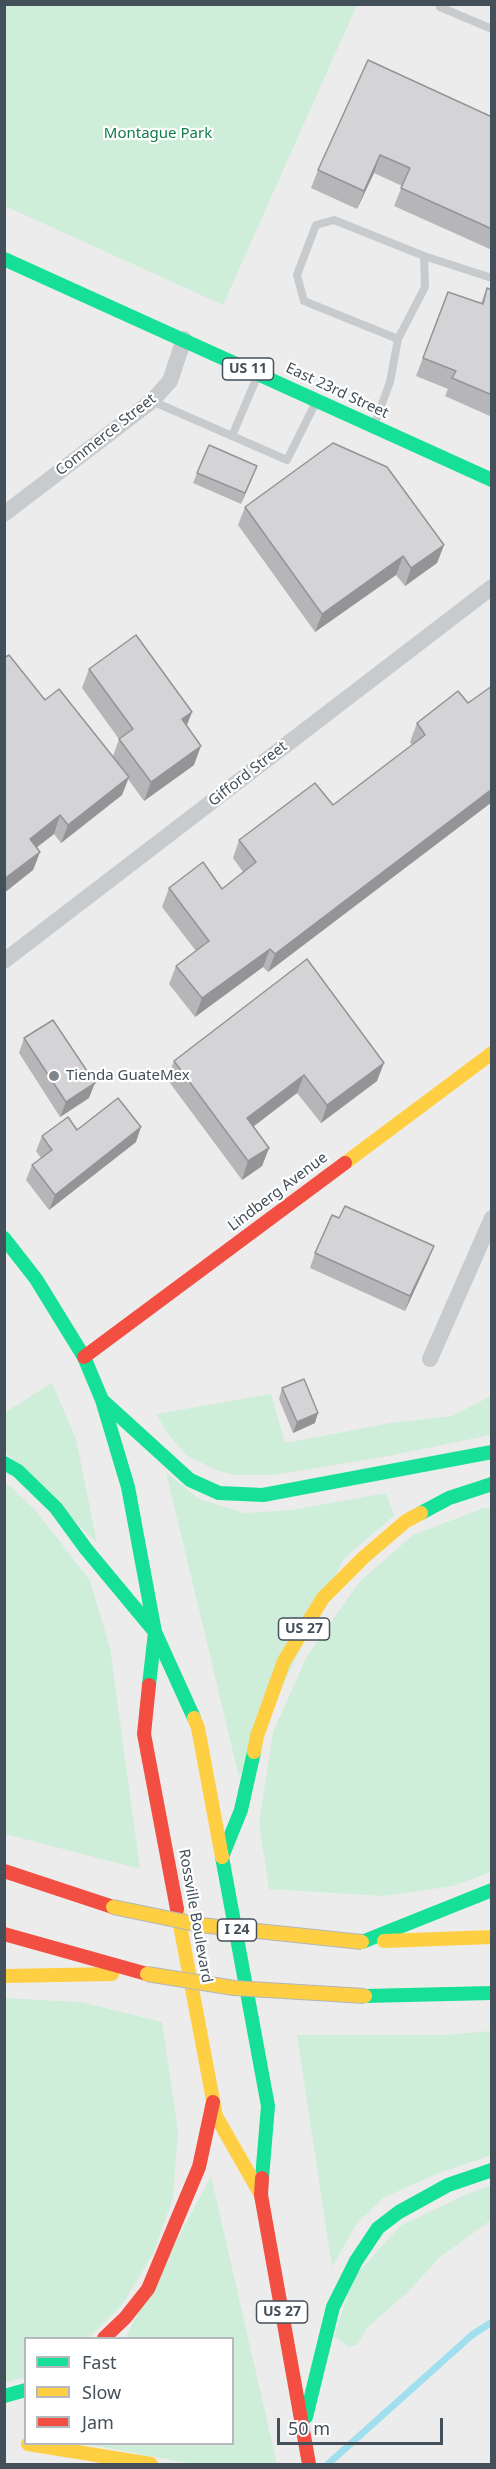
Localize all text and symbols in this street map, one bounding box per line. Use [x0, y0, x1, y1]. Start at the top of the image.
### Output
park label: Montague Park [104, 125, 212, 143]
road number: US 11 [222, 358, 274, 380]
street label: East 23rd Street [283, 359, 391, 423]
street label: Commerce Street [52, 390, 160, 480]
street label: Gifford Street [205, 738, 291, 810]
place label: Tienda GuateMex [66, 1067, 190, 1085]
marker: Tienda GuateMex [47, 1069, 61, 1083]
street label: Lindberg Avenue [225, 1149, 331, 1235]
road number: US 27 [278, 1618, 330, 1640]
street label: Rossville Boulevard [174, 1848, 216, 1984]
road number: I 24 [218, 1919, 256, 1941]
road number: US 27 [256, 2301, 308, 2323]
legend [24, 2337, 234, 2445]
text: Fast [82, 2350, 117, 2374]
text: Slow [82, 2380, 121, 2404]
scale bar [280, 2406, 446, 2444]
text: Jam [82, 2410, 114, 2434]
text: 50 m [288, 2416, 330, 2440]

